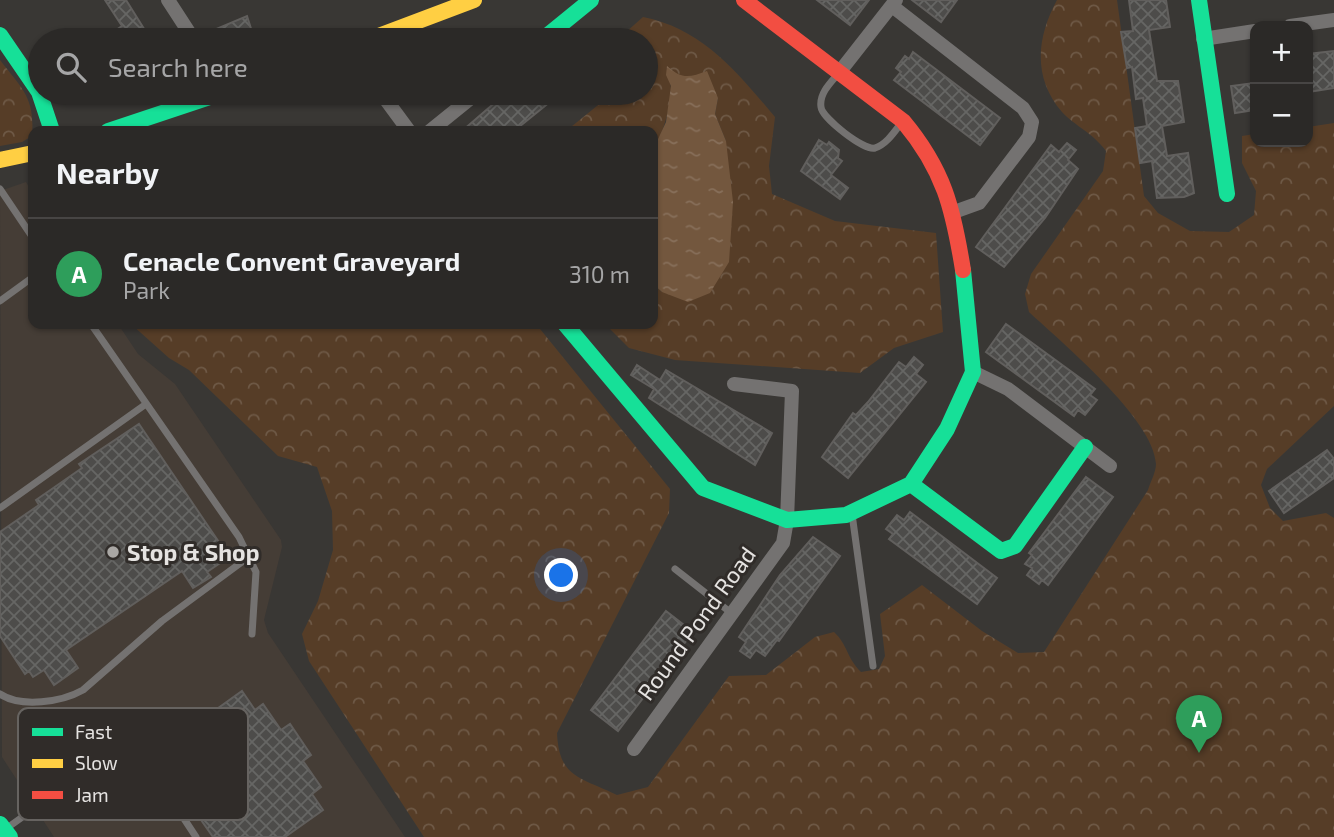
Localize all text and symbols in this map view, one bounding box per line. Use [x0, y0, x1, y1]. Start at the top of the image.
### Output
map controls [1250, 21, 1313, 147]
button: + [1250, 21, 1313, 84]
search box [28, 28, 658, 105]
icon: search [52, 48, 90, 86]
text: Search here [108, 51, 248, 82]
button: − [1250, 84, 1313, 147]
text: Nearby [56, 154, 159, 190]
text: Cenacle Convent Graveyard [123, 245, 460, 276]
text: A [71, 260, 87, 288]
text: 310 m [569, 260, 630, 288]
text: Park [123, 276, 170, 304]
place label: Stop & Shop [127, 538, 259, 566]
street label: Round Pond Road [631, 541, 761, 705]
marker: Stop & Shop [105, 544, 121, 560]
your location [544, 558, 578, 592]
pin: A [1176, 695, 1222, 753]
legend [18, 708, 248, 820]
text: Fast [75, 720, 112, 743]
text: Slow [75, 751, 118, 774]
text: Jam [75, 783, 109, 806]

